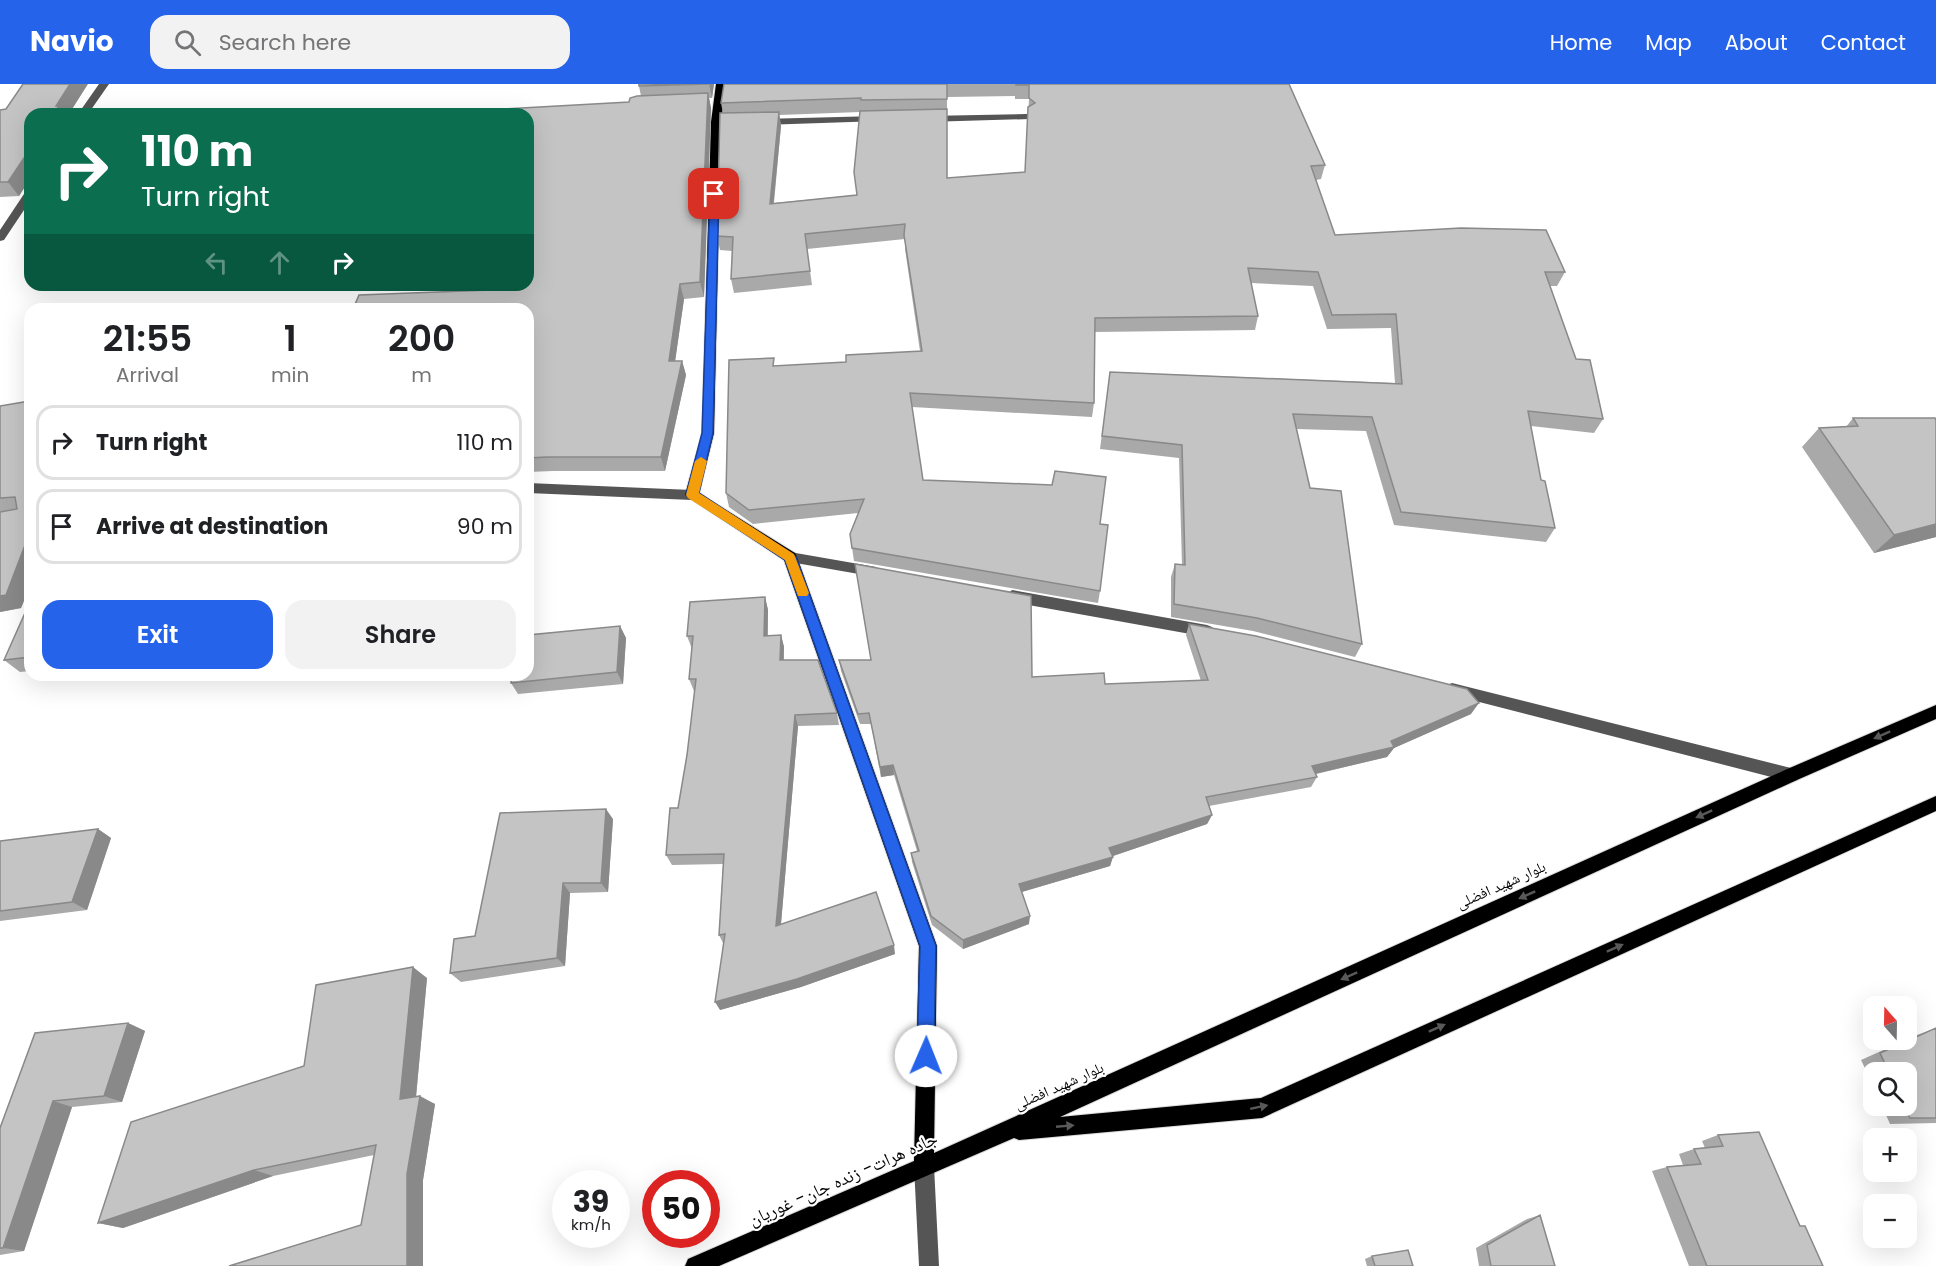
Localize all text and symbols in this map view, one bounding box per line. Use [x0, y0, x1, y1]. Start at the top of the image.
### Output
search box [150, 15, 570, 69]
text: Navio [30, 22, 114, 61]
icon: search [171, 26, 204, 59]
text: Search here [219, 27, 351, 58]
text: Home [1550, 28, 1612, 57]
text: Map [1645, 28, 1692, 57]
text: About [1725, 28, 1788, 57]
text: Contact [1821, 28, 1906, 57]
text: 110 m [141, 122, 253, 181]
icon: right [42, 132, 120, 210]
pin [688, 168, 739, 219]
icon: arrive [697, 177, 730, 210]
text: Turn right [141, 178, 270, 215]
icon: left [200, 246, 233, 279]
icon: ahead [263, 246, 296, 279]
icon: right [326, 246, 359, 279]
text: 21:55 [103, 313, 192, 364]
text: 1 [284, 313, 297, 364]
text: 200 [388, 313, 455, 364]
text: Arrival [116, 361, 179, 389]
text: min [271, 361, 309, 389]
text: m [411, 361, 432, 389]
icon: right [45, 426, 78, 459]
text: Turn right [96, 427, 207, 458]
text: 110 m [457, 427, 513, 458]
icon: arrive [45, 510, 78, 543]
text: Arrive at destination [96, 511, 328, 542]
text: 90 m [457, 511, 513, 542]
button: Exit [42, 600, 273, 669]
button: Share [285, 600, 516, 669]
one-way arrow [1873, 730, 1891, 740]
one-way arrow [1696, 810, 1713, 819]
street label: بلوار شهید افضلی [1453, 855, 1549, 914]
one-way arrow [1517, 890, 1535, 900]
one-way arrow [1606, 943, 1624, 952]
one-way arrow [1341, 971, 1358, 980]
north arrow [1863, 996, 1917, 1050]
map controls [1863, 996, 1917, 1248]
position arrow [894, 1024, 958, 1088]
one-way arrow [1429, 1024, 1446, 1033]
street label: بلوار شهید افضلی [1011, 1056, 1107, 1115]
button: search [1863, 1062, 1917, 1116]
one-way arrow [1250, 1102, 1269, 1111]
one-way arrow [1056, 1121, 1075, 1131]
street label: جاده هرات- زنده جان- غوریان [744, 1126, 941, 1232]
button: + [1863, 1128, 1917, 1182]
speed limit sign: 50 [642, 1170, 720, 1248]
text: 39 [573, 1180, 609, 1223]
button: − [1863, 1194, 1917, 1248]
text: km/h [571, 1214, 611, 1235]

